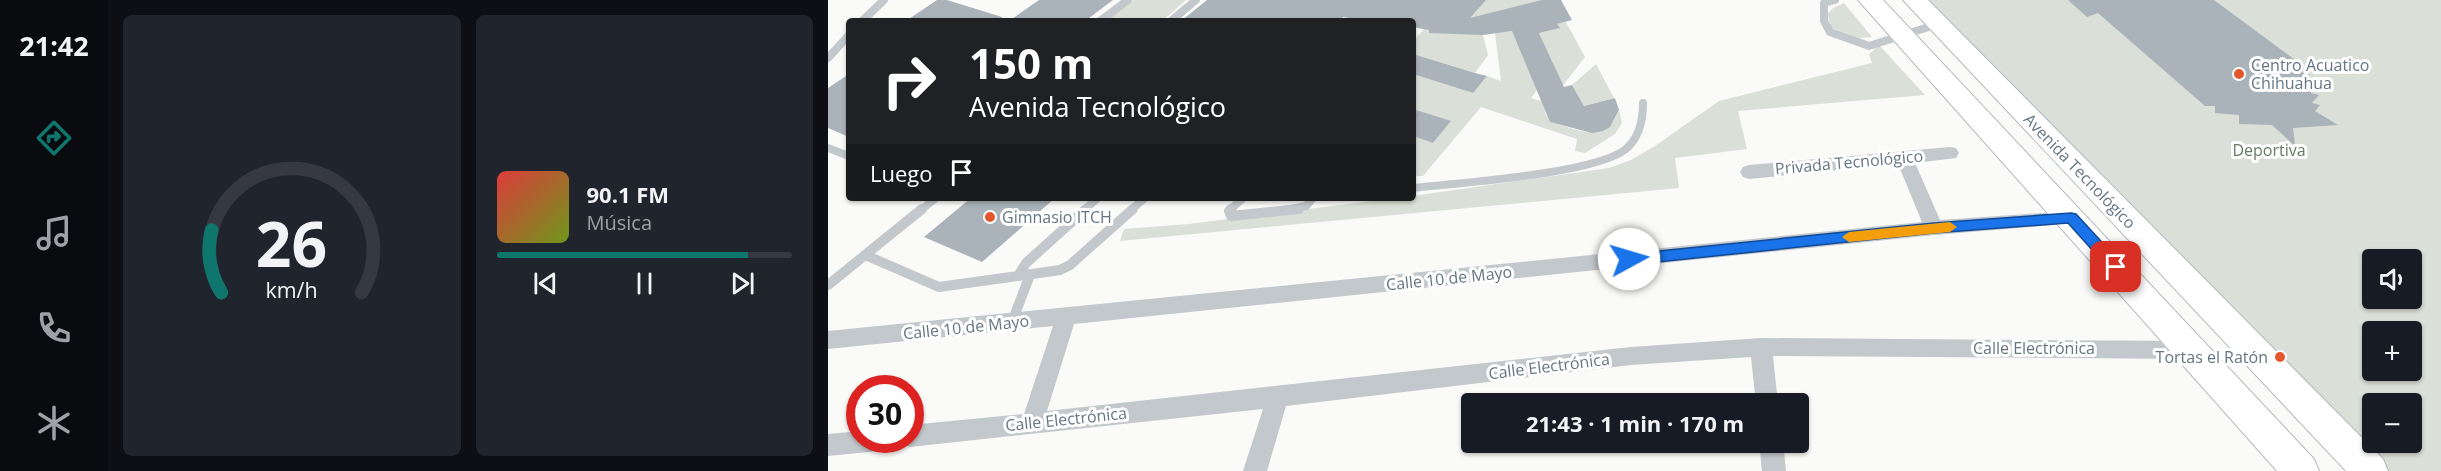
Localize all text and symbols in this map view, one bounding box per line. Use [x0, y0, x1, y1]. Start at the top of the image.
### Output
text: 21:42 [19, 27, 89, 64]
text: 150 m [969, 34, 1093, 91]
icon: right [870, 42, 948, 120]
place label: Centro Acuatico Chihuahua [2251, 54, 2369, 94]
marker: Centro Acuatico Chihuahua [2232, 67, 2246, 81]
text: Avenida Tecnológico [969, 88, 1226, 125]
street label: Avenida Tecnológico [2019, 109, 2141, 233]
icon: directions [33, 117, 75, 159]
park label: Deportiva [2232, 139, 2306, 161]
street label: Privada Tecnológico [1774, 145, 1924, 179]
icon: arrive [945, 156, 978, 189]
text: Luego [870, 158, 933, 188]
text: 90.1 FM [587, 179, 669, 209]
text: 26 [256, 200, 327, 285]
place label: Gimnasio ITCH [1002, 206, 1112, 228]
text: Música [587, 209, 652, 236]
marker: Gimnasio ITCH [983, 210, 997, 224]
icon: music [33, 212, 75, 254]
position arrow [1597, 227, 1661, 291]
pin [2090, 241, 2141, 292]
map controls [2362, 249, 2422, 453]
button: sound [2362, 249, 2422, 309]
icon: arrive [2099, 250, 2132, 283]
street label: Calle 10 de Mayo [1385, 260, 1513, 296]
icon: previous [529, 267, 562, 300]
icon: pause [628, 267, 661, 300]
icon: next [726, 267, 759, 300]
text: km/h [266, 275, 318, 304]
icon: phone [33, 307, 75, 349]
street label: Calle 10 de Mayo [902, 309, 1030, 345]
button: + [2362, 321, 2422, 381]
street label: Calle Electrónica [1973, 337, 2095, 359]
place label: Tortas el Ratón [2156, 346, 2268, 368]
street label: Calle Electrónica [1487, 348, 1611, 384]
marker: Tortas el Ratón [2273, 350, 2287, 364]
speed limit sign: 30 [846, 375, 924, 453]
button: − [2362, 393, 2422, 453]
icon: climate [33, 402, 75, 444]
street label: Calle Electrónica [1004, 402, 1128, 436]
text: 21:43 · 1 min · 170 m [1526, 408, 1744, 438]

